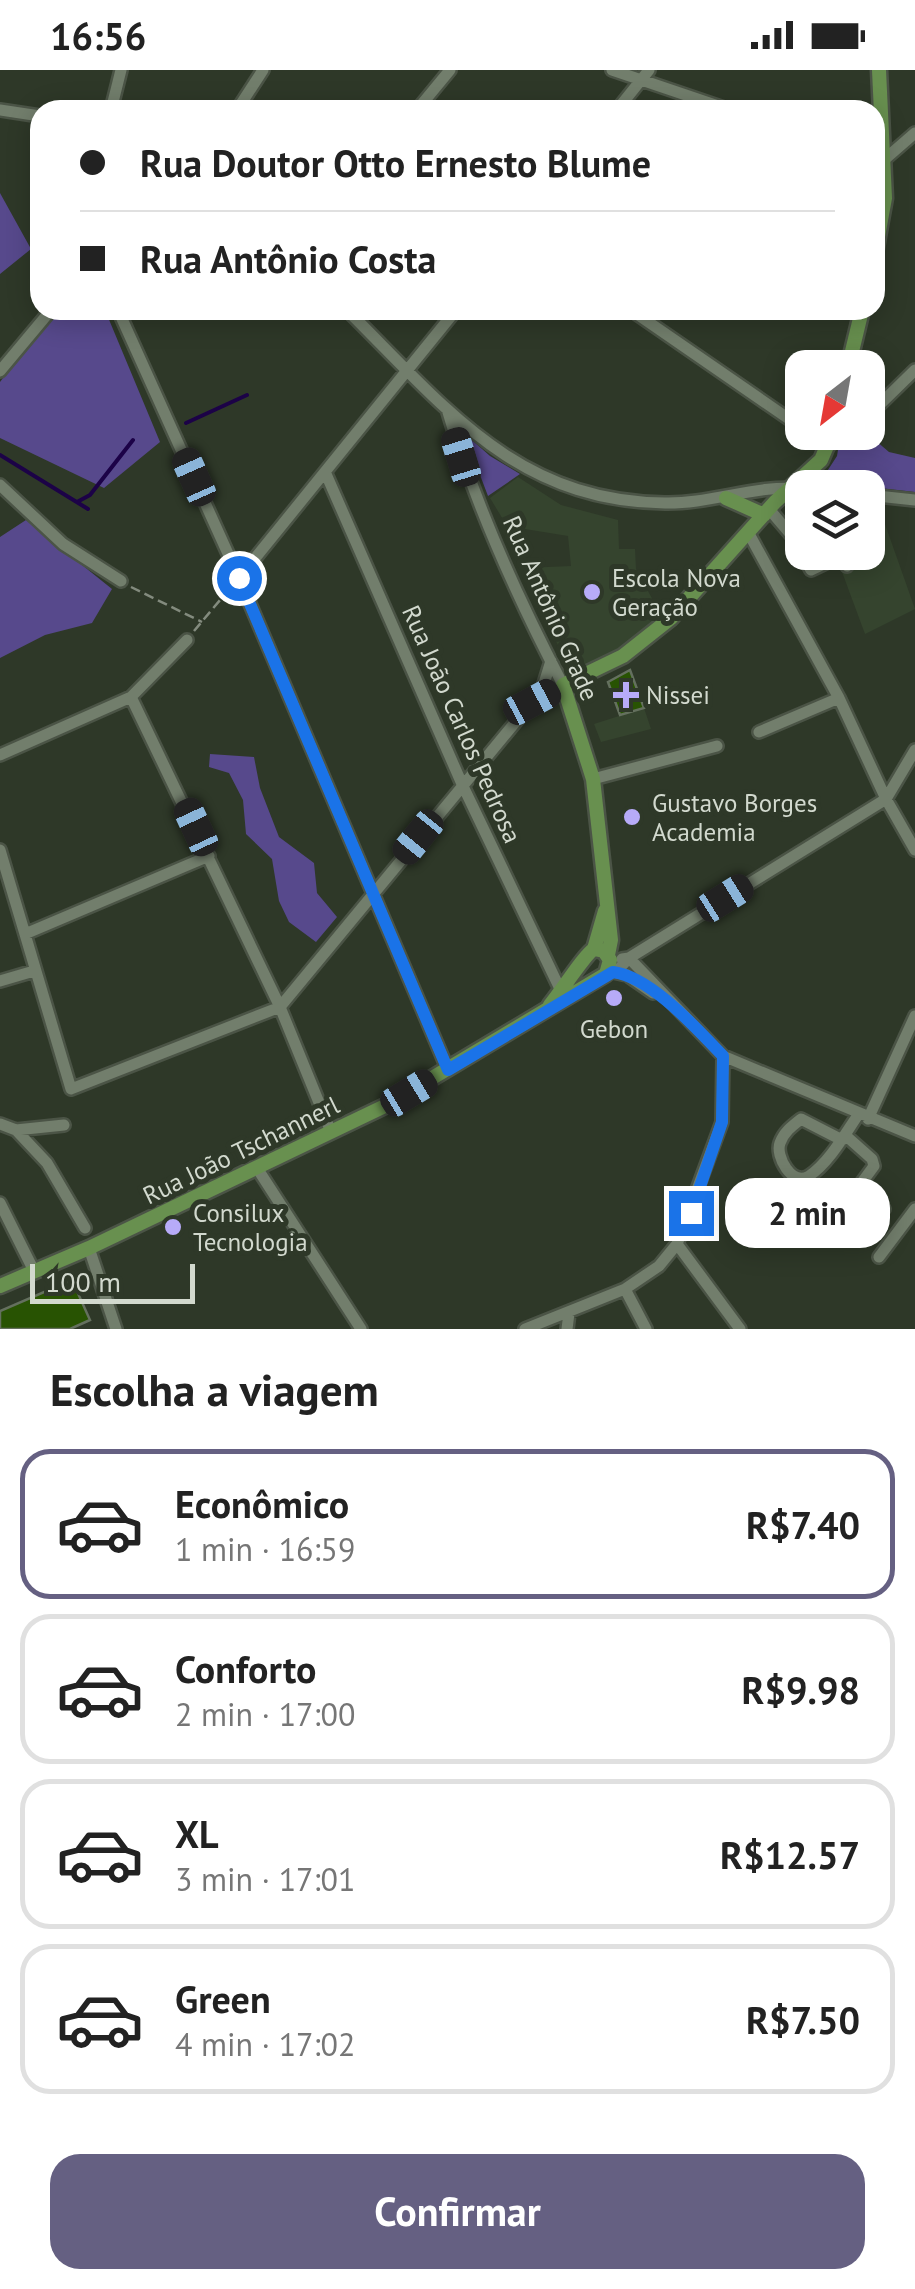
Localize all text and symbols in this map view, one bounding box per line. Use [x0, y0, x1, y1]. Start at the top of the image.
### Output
text: 16:56 [50, 11, 146, 60]
text: Rua Doutor Otto Ernesto Blume [140, 138, 651, 187]
text: Rua Antônio Costa [140, 234, 436, 283]
north arrow [785, 350, 885, 450]
map controls [785, 350, 885, 570]
car [438, 424, 484, 490]
car [168, 443, 220, 511]
button: layers [785, 470, 885, 570]
street label: Rua Antônio Grade [496, 511, 606, 705]
route start [217, 556, 262, 601]
place label: Escola Nova Geração [612, 562, 741, 623]
marker: Escola Nova Geração [581, 581, 603, 603]
street label: Rua João Carlos Pedrosa [395, 600, 529, 848]
car [498, 675, 566, 729]
place label: Nissei [646, 679, 710, 711]
marker: Nissei [615, 684, 637, 706]
place label: Gustavo Borges Academia [652, 787, 817, 848]
car [170, 793, 222, 861]
car [387, 804, 449, 870]
marker: Gustavo Borges Academia [621, 806, 643, 828]
car [692, 869, 758, 927]
marker: Gebon [603, 987, 625, 1009]
place label: Gebon [580, 1013, 648, 1045]
car [376, 1065, 442, 1121]
street label: Rua João Tschannerl [138, 1088, 345, 1211]
callout: 2 min [726, 1178, 891, 1248]
route end [669, 1191, 714, 1236]
text: 2 min [768, 1192, 847, 1234]
place label: Consilux Tecnologia [193, 1197, 308, 1258]
marker: Consilux Tecnologia [162, 1216, 184, 1238]
scale bar [30, 1259, 195, 1304]
text: 100 m [45, 1263, 121, 1300]
text: Escolha a viagem [50, 1360, 379, 1418]
icon: car [55, 1479, 145, 1569]
text: Econômico [175, 1479, 349, 1528]
text: R$7.40 [746, 1500, 860, 1549]
text: 1 min · 16:59 [175, 1528, 355, 1570]
icon: car [55, 1644, 145, 1734]
text: Conforto [175, 1644, 316, 1693]
text: R$9.98 [742, 1665, 860, 1714]
text: 2 min · 17:00 [175, 1693, 355, 1735]
icon: car [55, 1809, 145, 1899]
text: XL [175, 1809, 219, 1858]
text: R$12.57 [720, 1830, 860, 1879]
text: 3 min · 17:01 [175, 1858, 355, 1900]
icon: car [55, 1974, 145, 2064]
text: Green [175, 1974, 271, 2023]
text: R$7.50 [746, 1995, 860, 2044]
text: 4 min · 17:02 [175, 2023, 355, 2065]
button: Confirmar [50, 2154, 865, 2269]

